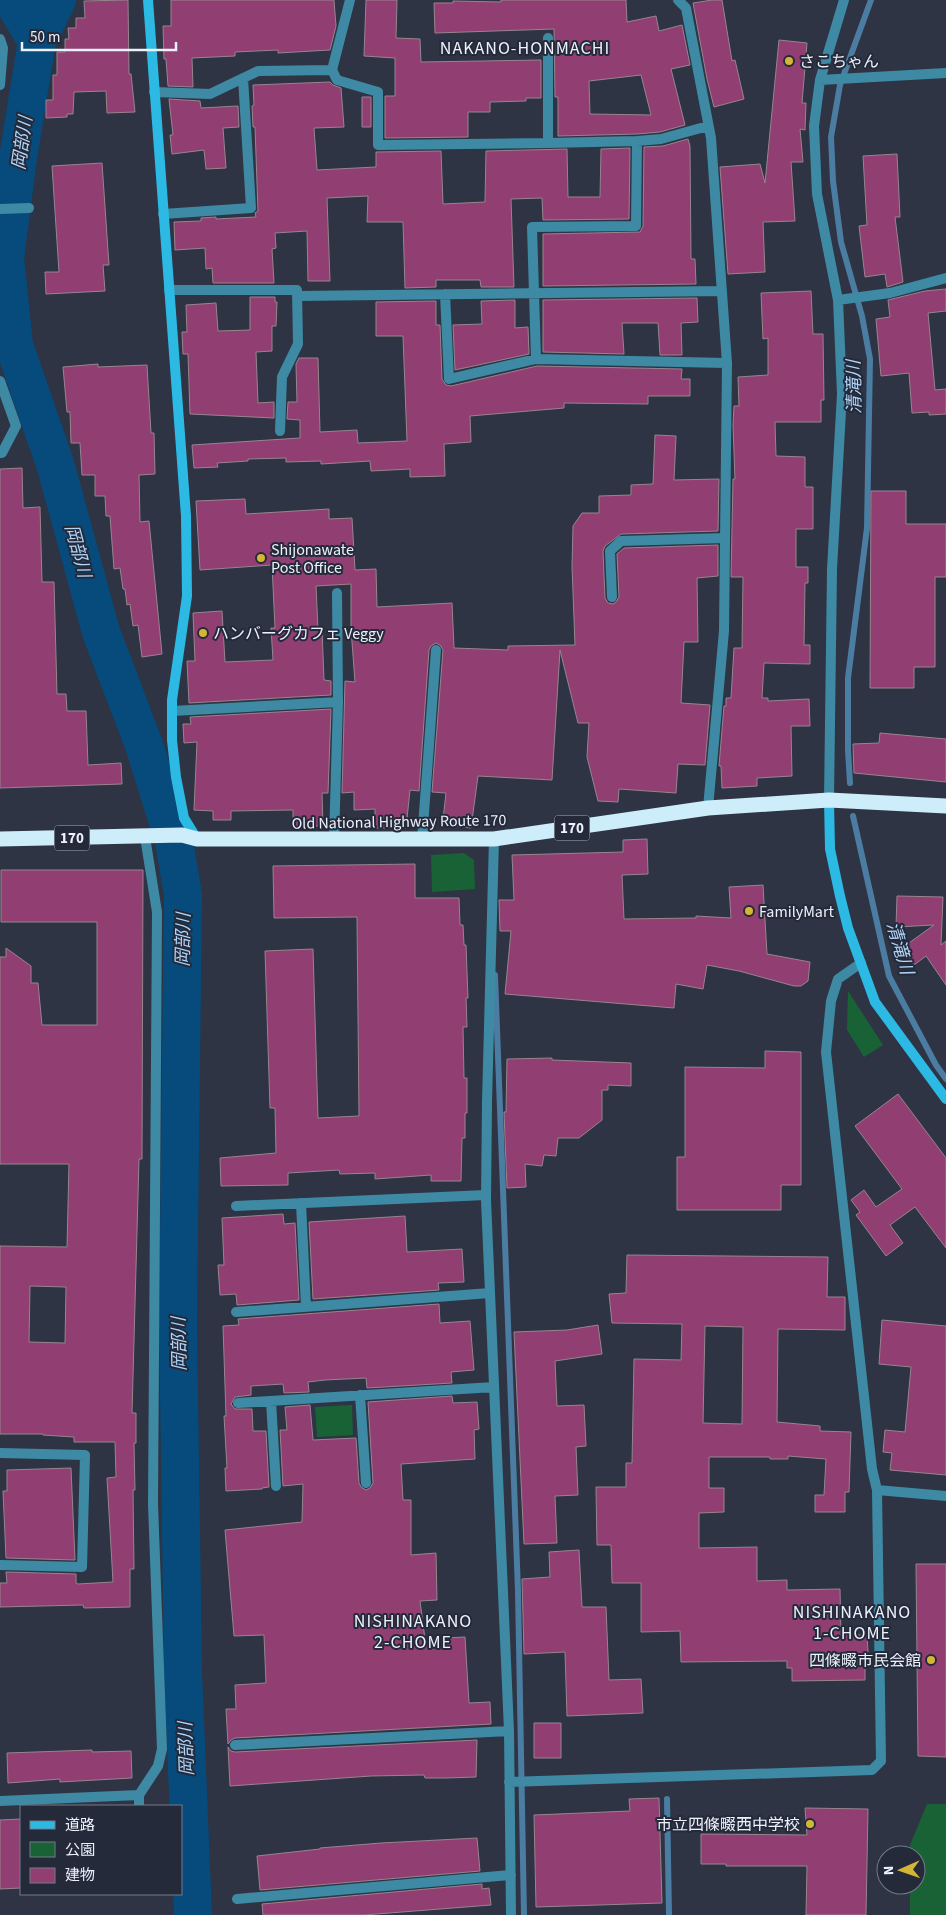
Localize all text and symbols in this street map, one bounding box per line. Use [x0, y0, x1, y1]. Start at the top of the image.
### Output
scale bar [22, 20, 176, 52]
text: 50 m [30, 27, 60, 48]
district label: NAKANO-HONMACHI [440, 36, 610, 61]
place label: さこちゃん [799, 51, 879, 73]
marker: さこちゃん [783, 55, 795, 67]
water label: 岡部川 [6, 113, 39, 172]
water label: 清滝川 [841, 358, 867, 414]
water label: 岡部川 [58, 522, 97, 582]
place label: Shijonawate Post Office [271, 539, 354, 579]
marker: Shijonawate Post Office [255, 552, 267, 564]
place label: ハンバーグカフェ Veggy [213, 623, 384, 645]
marker: ハンバーグカフェ Veggy [197, 627, 209, 639]
street label: Old National Highway Route 170 [291, 809, 507, 835]
road number: 170 [554, 816, 590, 840]
road number: 170 [54, 826, 90, 850]
place label: FamilyMart [759, 901, 834, 923]
marker: FamilyMart [743, 905, 755, 917]
water label: 岡部川 [171, 911, 197, 967]
water label: 清滝川 [880, 919, 920, 979]
water label: 岡部川 [166, 1315, 192, 1371]
district label: NISHINAKANO 1-CHOME [793, 1600, 911, 1646]
district label: NISHINAKANO 2-CHOME [354, 1609, 472, 1655]
place label: 四條畷市民会館 [809, 1650, 921, 1672]
marker: 四條畷市民会館 [925, 1654, 937, 1666]
water label: 岡部川 [173, 1720, 200, 1776]
legend [20, 1805, 182, 1895]
place label: 市立四條畷西中学校 [656, 1814, 800, 1836]
text: 道路 [65, 1815, 95, 1836]
marker: 市立四條畷西中学校 [804, 1818, 816, 1830]
text: 公園 [65, 1840, 95, 1861]
north arrow [876, 1845, 926, 1895]
text: 建物 [65, 1865, 95, 1886]
text: N [879, 1865, 899, 1875]

